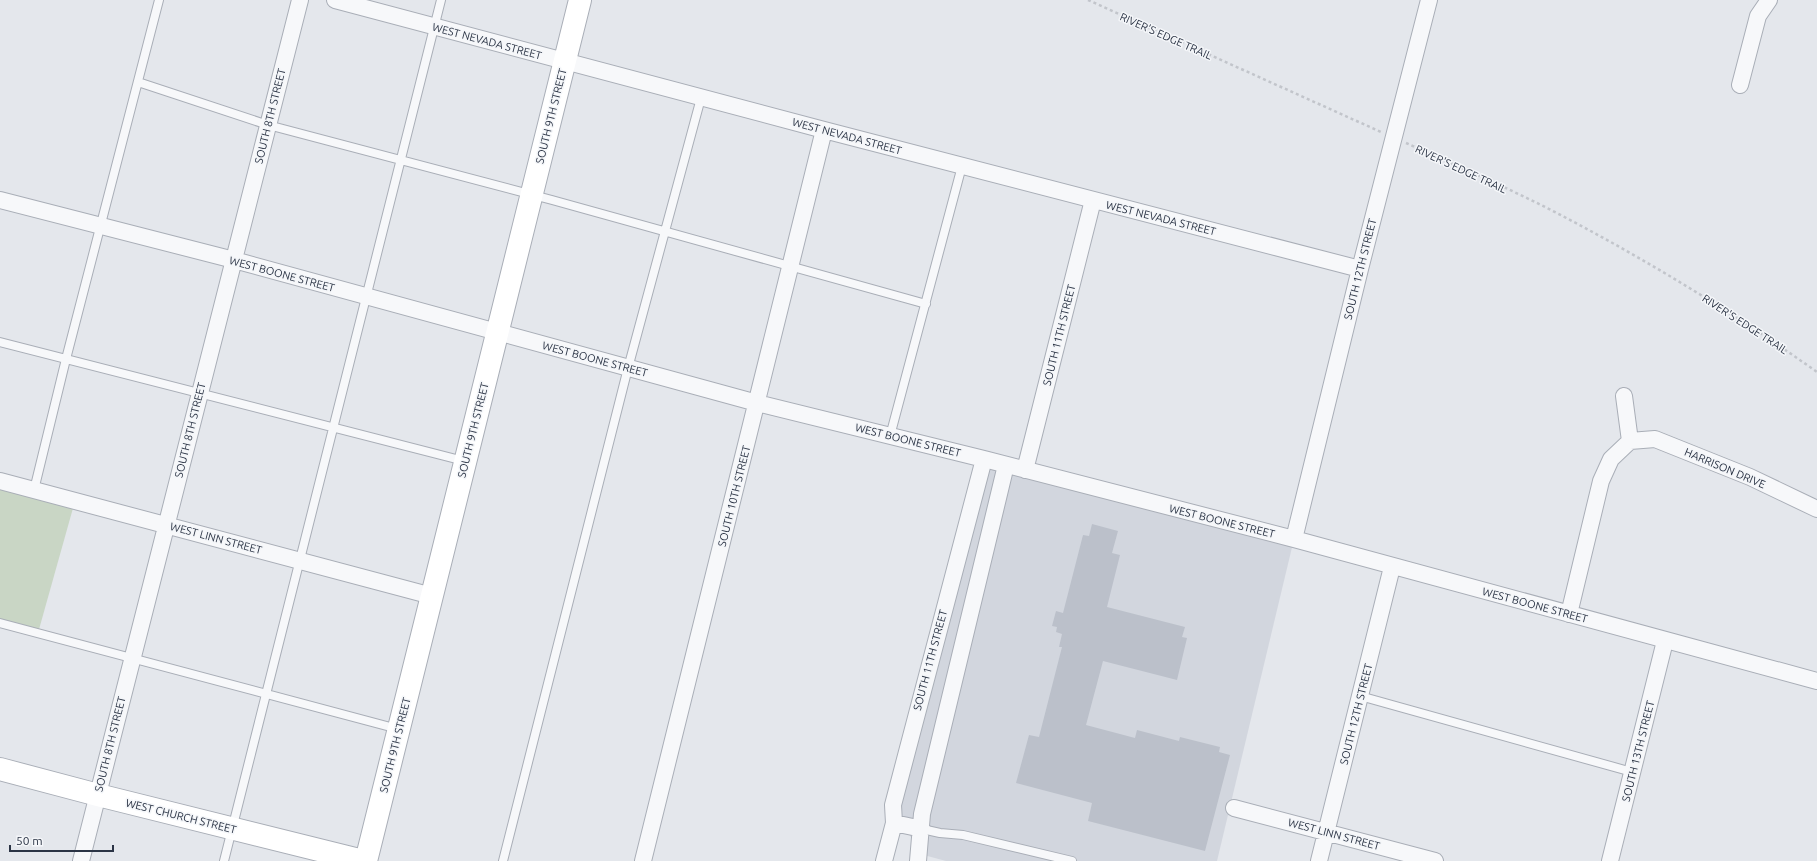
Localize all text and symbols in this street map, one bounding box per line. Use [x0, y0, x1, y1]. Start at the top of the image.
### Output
street label: RIVER'S EDGE TRAIL [1118, 10, 1214, 62]
street label: WEST NEVADA STREET [431, 21, 543, 61]
street label: SOUTH 8TH STREET [252, 67, 288, 165]
street label: SOUTH 9TH STREET [533, 67, 569, 165]
street label: WEST NEVADA STREET [791, 116, 903, 156]
street label: RIVER'S EDGE TRAIL [1413, 143, 1509, 196]
street label: WEST NEVADA STREET [1105, 199, 1217, 237]
street label: SOUTH 12TH STREET [1342, 217, 1378, 321]
street label: WEST BOONE STREET [228, 254, 336, 294]
street label: SOUTH 11TH STREET [1041, 283, 1077, 387]
street label: RIVER'S EDGE TRAIL [1700, 292, 1790, 356]
street label: WEST BOONE STREET [541, 339, 649, 379]
street label: SOUTH 8TH STREET [172, 381, 208, 479]
street label: SOUTH 9TH STREET [455, 381, 491, 479]
street label: WEST BOONE STREET [854, 421, 962, 459]
street label: SOUTH 10TH STREET [716, 444, 752, 548]
street label: HARRISON DRIVE [1683, 446, 1767, 490]
street label: WEST BOONE STREET [1168, 502, 1276, 540]
street label: WEST LINN STREET [169, 520, 263, 556]
street label: WEST BOONE STREET [1481, 585, 1589, 625]
street label: SOUTH 11TH STREET [911, 608, 949, 712]
street label: SOUTH 12TH STREET [1338, 662, 1374, 766]
street label: SOUTH 8TH STREET [92, 695, 128, 793]
street label: SOUTH 9TH STREET [377, 696, 413, 794]
street label: SOUTH 13TH STREET [1620, 699, 1656, 803]
street label: WEST CHURCH STREET [124, 796, 238, 836]
street label: WEST LINN STREET [1287, 816, 1381, 852]
scale bar [10, 827, 113, 853]
text: 50 m [16, 834, 43, 847]

